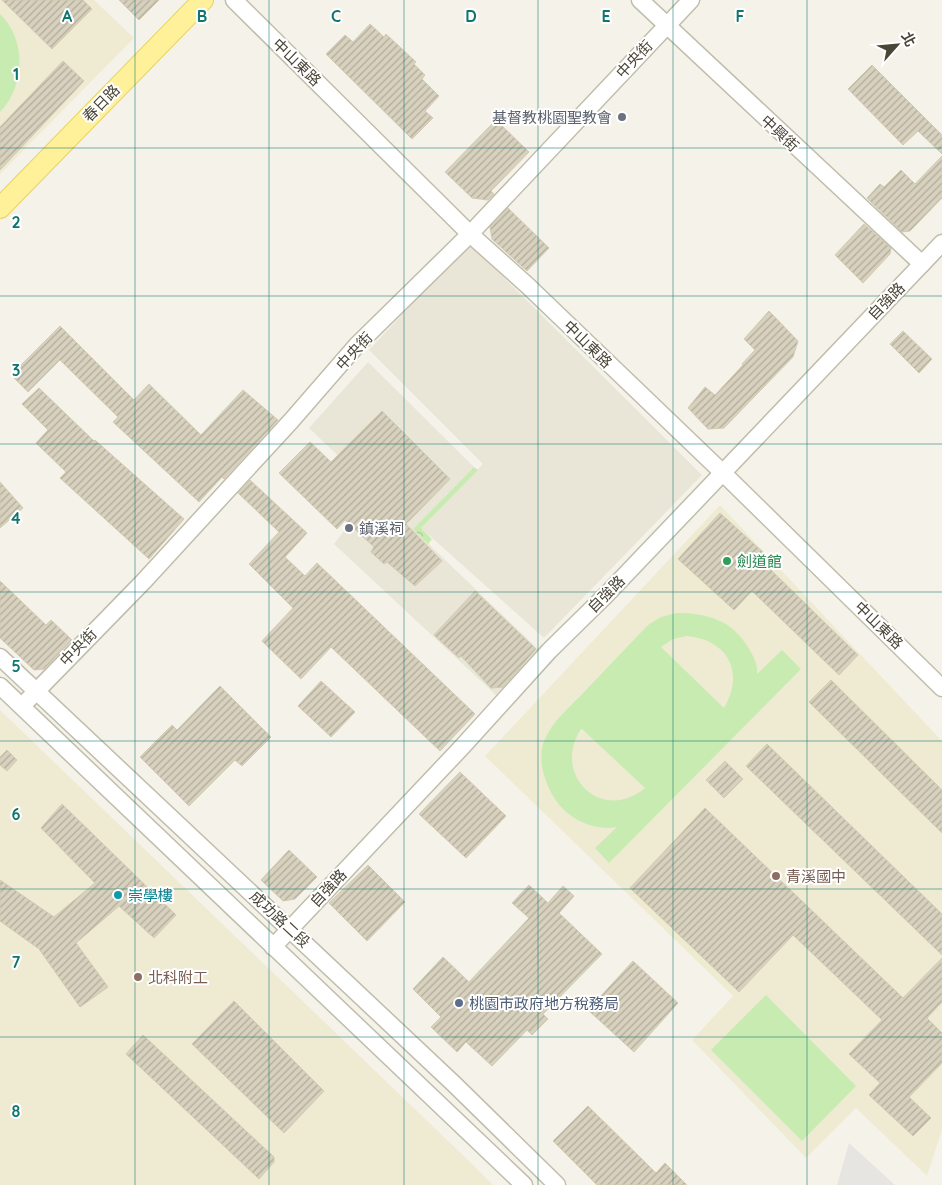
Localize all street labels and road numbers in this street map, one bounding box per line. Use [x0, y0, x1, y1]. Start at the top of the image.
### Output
street label: 中山東路 [269, 34, 325, 90]
street label: 中央街 [612, 36, 656, 82]
street label: 春日路 [79, 80, 123, 126]
street label: 中興街 [757, 111, 803, 155]
street label: 自強路 [864, 278, 908, 324]
street label: 中山東路 [560, 316, 616, 372]
street label: 中央街 [332, 328, 376, 374]
street label: 自強路 [583, 571, 629, 617]
street label: 中山東路 [851, 597, 907, 653]
street label: 中央街 [56, 624, 100, 670]
street label: 自強路 [306, 865, 350, 911]
street label: 成功路二段 [246, 886, 314, 952]

